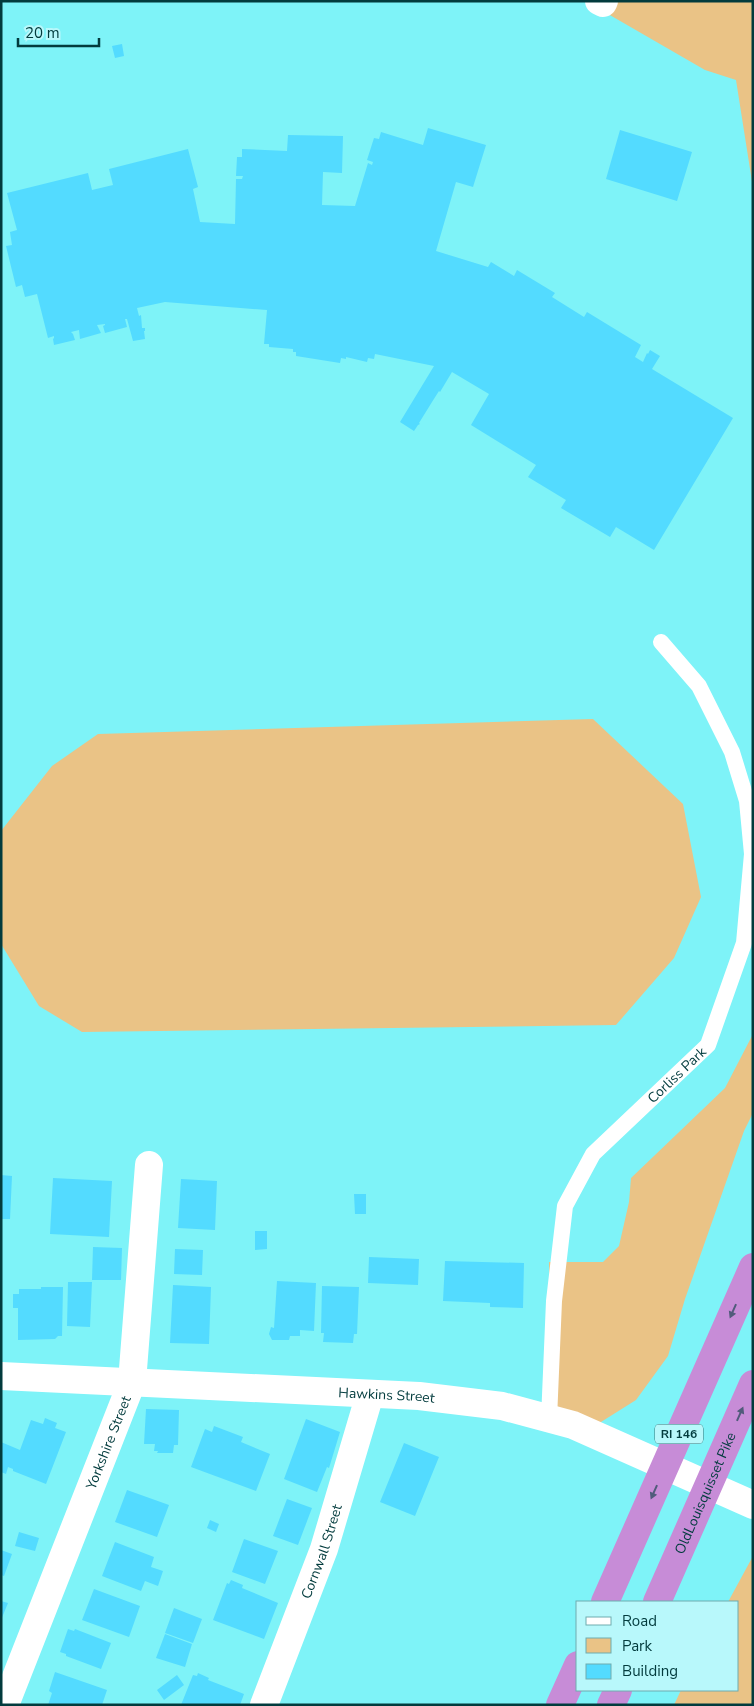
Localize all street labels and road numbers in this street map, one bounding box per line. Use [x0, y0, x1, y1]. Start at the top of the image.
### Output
street label: Corliss Park [643, 1042, 711, 1108]
street label: Hawkins Street [338, 1383, 436, 1408]
street label: Yorkshire Street [81, 1393, 136, 1493]
road number: RI 146 [655, 1425, 703, 1444]
street label: OldLouisquisset Pike [670, 1429, 741, 1557]
street label: Cornwall Street [297, 1502, 347, 1602]

